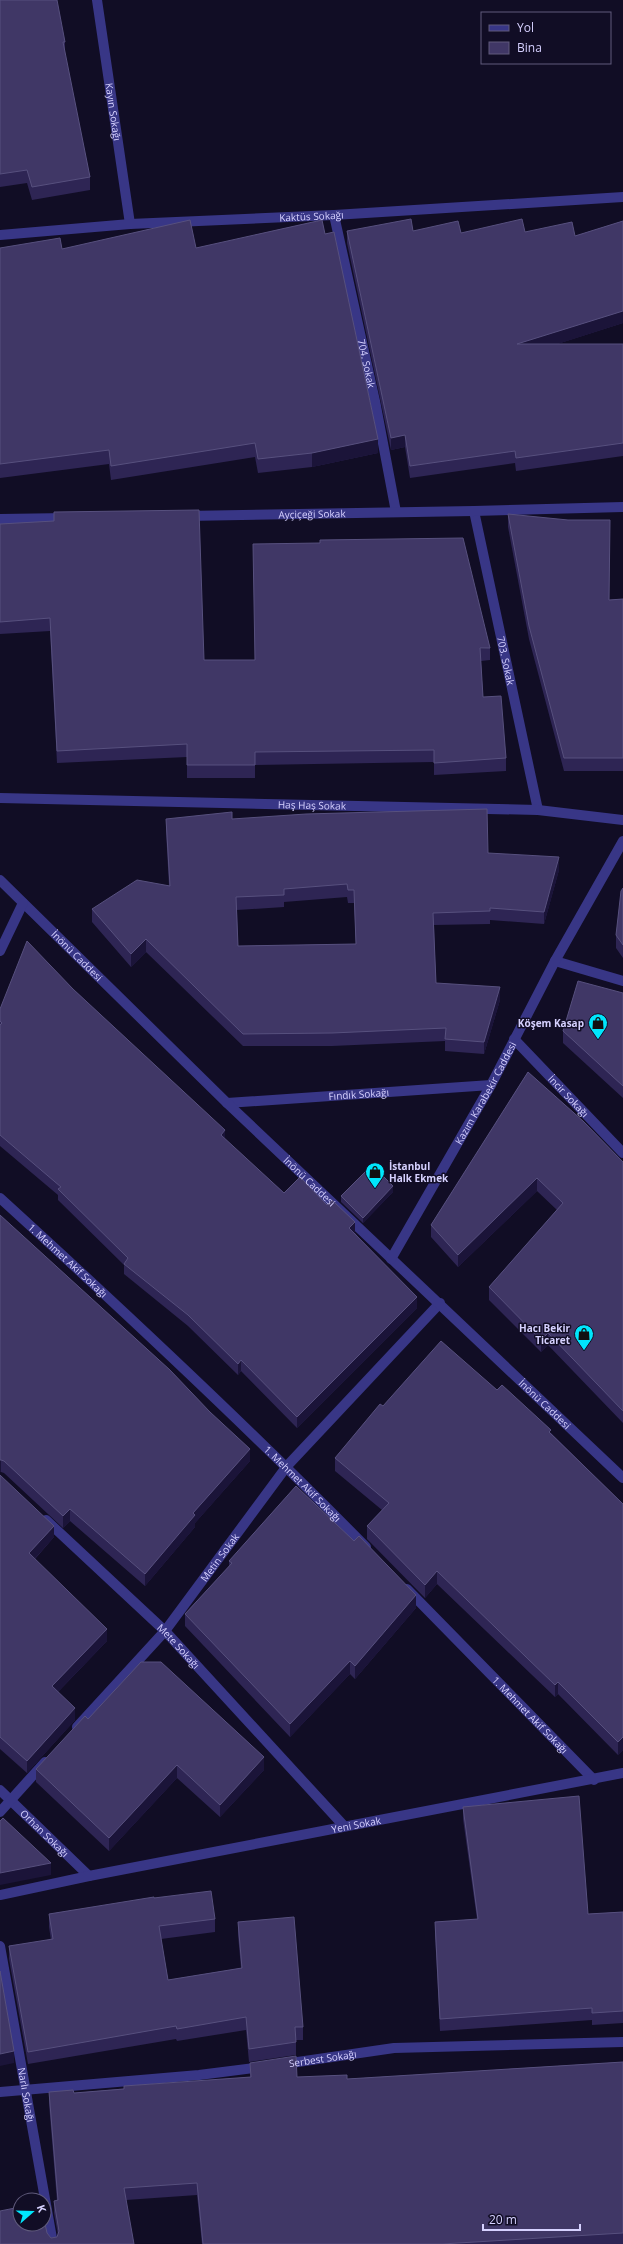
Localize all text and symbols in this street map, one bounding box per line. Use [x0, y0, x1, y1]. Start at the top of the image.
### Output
legend [481, 12, 611, 64]
text: Yol [517, 19, 534, 36]
text: Bina [517, 39, 542, 56]
street label: Kayın Sokağı [102, 82, 125, 142]
street label: Kaktüs Sokağı [279, 207, 344, 224]
street label: 704. Sokak [355, 338, 379, 390]
street label: Ayçiçeği Sokak [278, 506, 346, 521]
street label: 703. Sokak [494, 635, 518, 687]
street label: Haş Haş Sokak [278, 797, 347, 813]
street label: İnönü Caddesi [48, 927, 106, 984]
shop icon: Köşem Kasap [587, 1012, 609, 1040]
place label: Köşem Kasap [518, 1016, 584, 1030]
street label: Kazım Karabekir Caddesi [451, 1039, 519, 1147]
street label: İncir Sokağı [545, 1072, 592, 1120]
street label: Fındık Sokağı [328, 1085, 389, 1103]
street label: İnönü Caddesi [281, 1153, 339, 1209]
place label: İstanbul Halk Ekmek [389, 1159, 449, 1185]
shop icon: İstanbul Halk Ekmek [364, 1161, 386, 1189]
street label: 1. Mehmet Akif Sokağı [25, 1220, 110, 1300]
place label: Hacı Bekir Ticaret [519, 1321, 571, 1347]
shop icon: Hacı Bekir Ticaret [573, 1323, 595, 1351]
street label: İnönü Caddesi [516, 1376, 574, 1432]
street label: 1. Mehmet Akif Sokağı [261, 1442, 344, 1525]
street label: Metin Sokak [197, 1530, 243, 1584]
street label: Mete Sokağı [154, 1620, 203, 1672]
street label: 1. Mehmet Akif Sokağı [489, 1673, 571, 1757]
street label: Orhan Sokağı [17, 1806, 72, 1860]
street label: Yeni Sokak [330, 1813, 383, 1836]
street label: Serbest Sokağı [288, 2047, 357, 2070]
street label: Narlı Sokağı [15, 2066, 38, 2123]
north arrow [12, 2192, 52, 2232]
text: K [34, 2202, 50, 2215]
scale bar [483, 2206, 580, 2232]
text: 20 m [489, 2211, 517, 2228]

